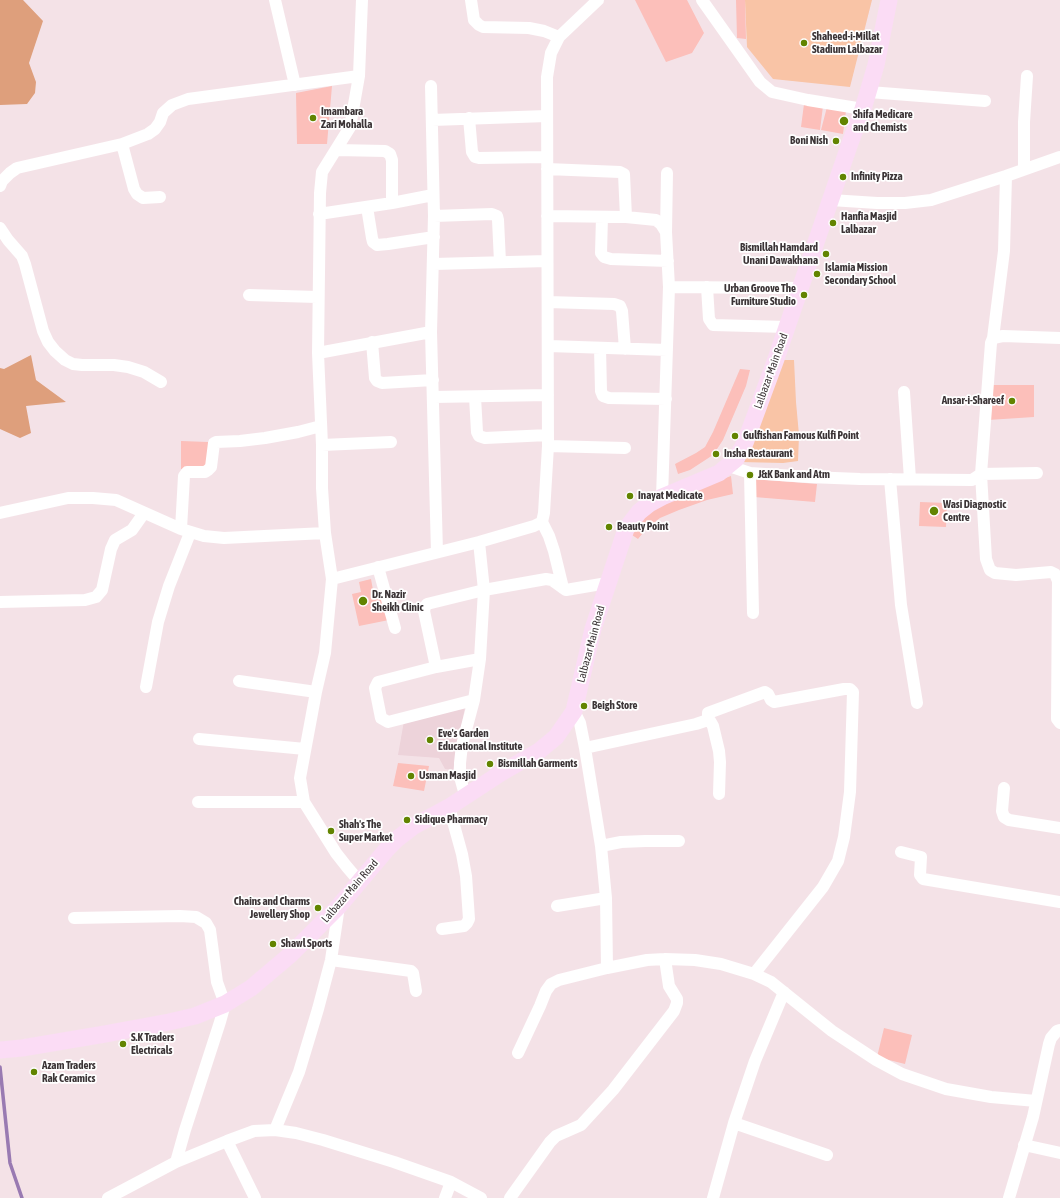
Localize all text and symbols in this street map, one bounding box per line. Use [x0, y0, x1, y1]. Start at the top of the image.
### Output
place label: Shaheed-i-Millat Stadium Lalbazar [812, 30, 882, 56]
marker: Shaheed-i-Millat Stadium Lalbazar [799, 38, 809, 48]
place label: Imambara Zari Mohalla [321, 105, 372, 131]
place label: Shifa Medicare and Chemists [853, 108, 913, 134]
marker: Imambara Zari Mohalla [308, 113, 318, 123]
marker: Shifa Medicare and Chemists [838, 115, 850, 127]
place label: Boni Nish [790, 134, 828, 148]
marker: Boni Nish [831, 136, 841, 146]
place label: Infinity Pizza [851, 170, 903, 184]
marker: Infinity Pizza [838, 172, 848, 182]
place label: Hanfia Masjid Lalbazar [841, 210, 897, 236]
marker: Hanfia Masjid Lalbazar [828, 218, 838, 228]
place label: Bismillah Hamdard Unani Dawakhana [740, 241, 818, 267]
marker: Bismillah Hamdard Unani Dawakhana [821, 249, 831, 259]
place label: Islamia Mission Secondary School [825, 261, 896, 287]
marker: Islamia Mission Secondary School [812, 269, 822, 279]
place label: Urban Groove The Furniture Studio [724, 282, 796, 308]
marker: Urban Groove The Furniture Studio [799, 290, 809, 300]
street label: Lalbazar Main Road [751, 331, 791, 411]
place label: Ansar-i-Shareef [942, 394, 1004, 408]
marker: Ansar-i-Shareef [1007, 396, 1017, 406]
place label: Gulfishan Famous Kulfi Point [743, 429, 859, 443]
marker: Gulfishan Famous Kulfi Point [730, 431, 740, 441]
place label: Insha Restaurant [724, 447, 793, 461]
marker: Insha Restaurant [711, 449, 721, 459]
place label: J&K Bank and Atm [758, 468, 830, 482]
marker: J&K Bank and Atm [745, 470, 755, 480]
place label: Inayat Medicate [638, 489, 703, 503]
marker: Inayat Medicate [625, 491, 635, 501]
place label: Wasi Diagnostic Centre [943, 498, 1006, 524]
marker: Wasi Diagnostic Centre [928, 505, 940, 517]
place label: Beauty Point [617, 520, 668, 534]
marker: Beauty Point [604, 522, 614, 532]
place label: Dr. Nazir Sheikh Clinic [372, 588, 423, 614]
marker: Dr. Nazir Sheikh Clinic [357, 595, 369, 607]
street label: Lalbazar Main Road [574, 604, 608, 684]
place label: Beigh Store [592, 699, 637, 713]
marker: Beigh Store [579, 701, 589, 711]
place label: Eve's Garden Educational Institute [438, 727, 522, 753]
marker: Eve's Garden Educational Institute [425, 735, 435, 745]
place label: Bismillah Garments [498, 757, 577, 771]
marker: Bismillah Garments [485, 759, 495, 769]
place label: Usman Masjid [419, 769, 476, 783]
marker: Usman Masjid [406, 771, 416, 781]
place label: Sidique Pharmacy [415, 813, 488, 827]
marker: Sidique Pharmacy [402, 815, 412, 825]
place label: Shah's The Super Market [339, 818, 392, 844]
marker: Shah's The Super Market [326, 826, 336, 836]
street label: Lalbazar Main Road [319, 857, 381, 925]
place label: Chains and Charms Jewellery Shop [234, 895, 310, 921]
marker: Chains and Charms Jewellery Shop [313, 903, 323, 913]
place label: Shawl Sports [281, 937, 332, 951]
marker: Shawl Sports [268, 939, 278, 949]
place label: S.K Traders Electricals [131, 1031, 174, 1057]
marker: S.K Traders Electricals [118, 1039, 128, 1049]
place label: Azam Traders Rak Ceramics [42, 1059, 96, 1085]
marker: Azam Traders Rak Ceramics [29, 1067, 39, 1077]

